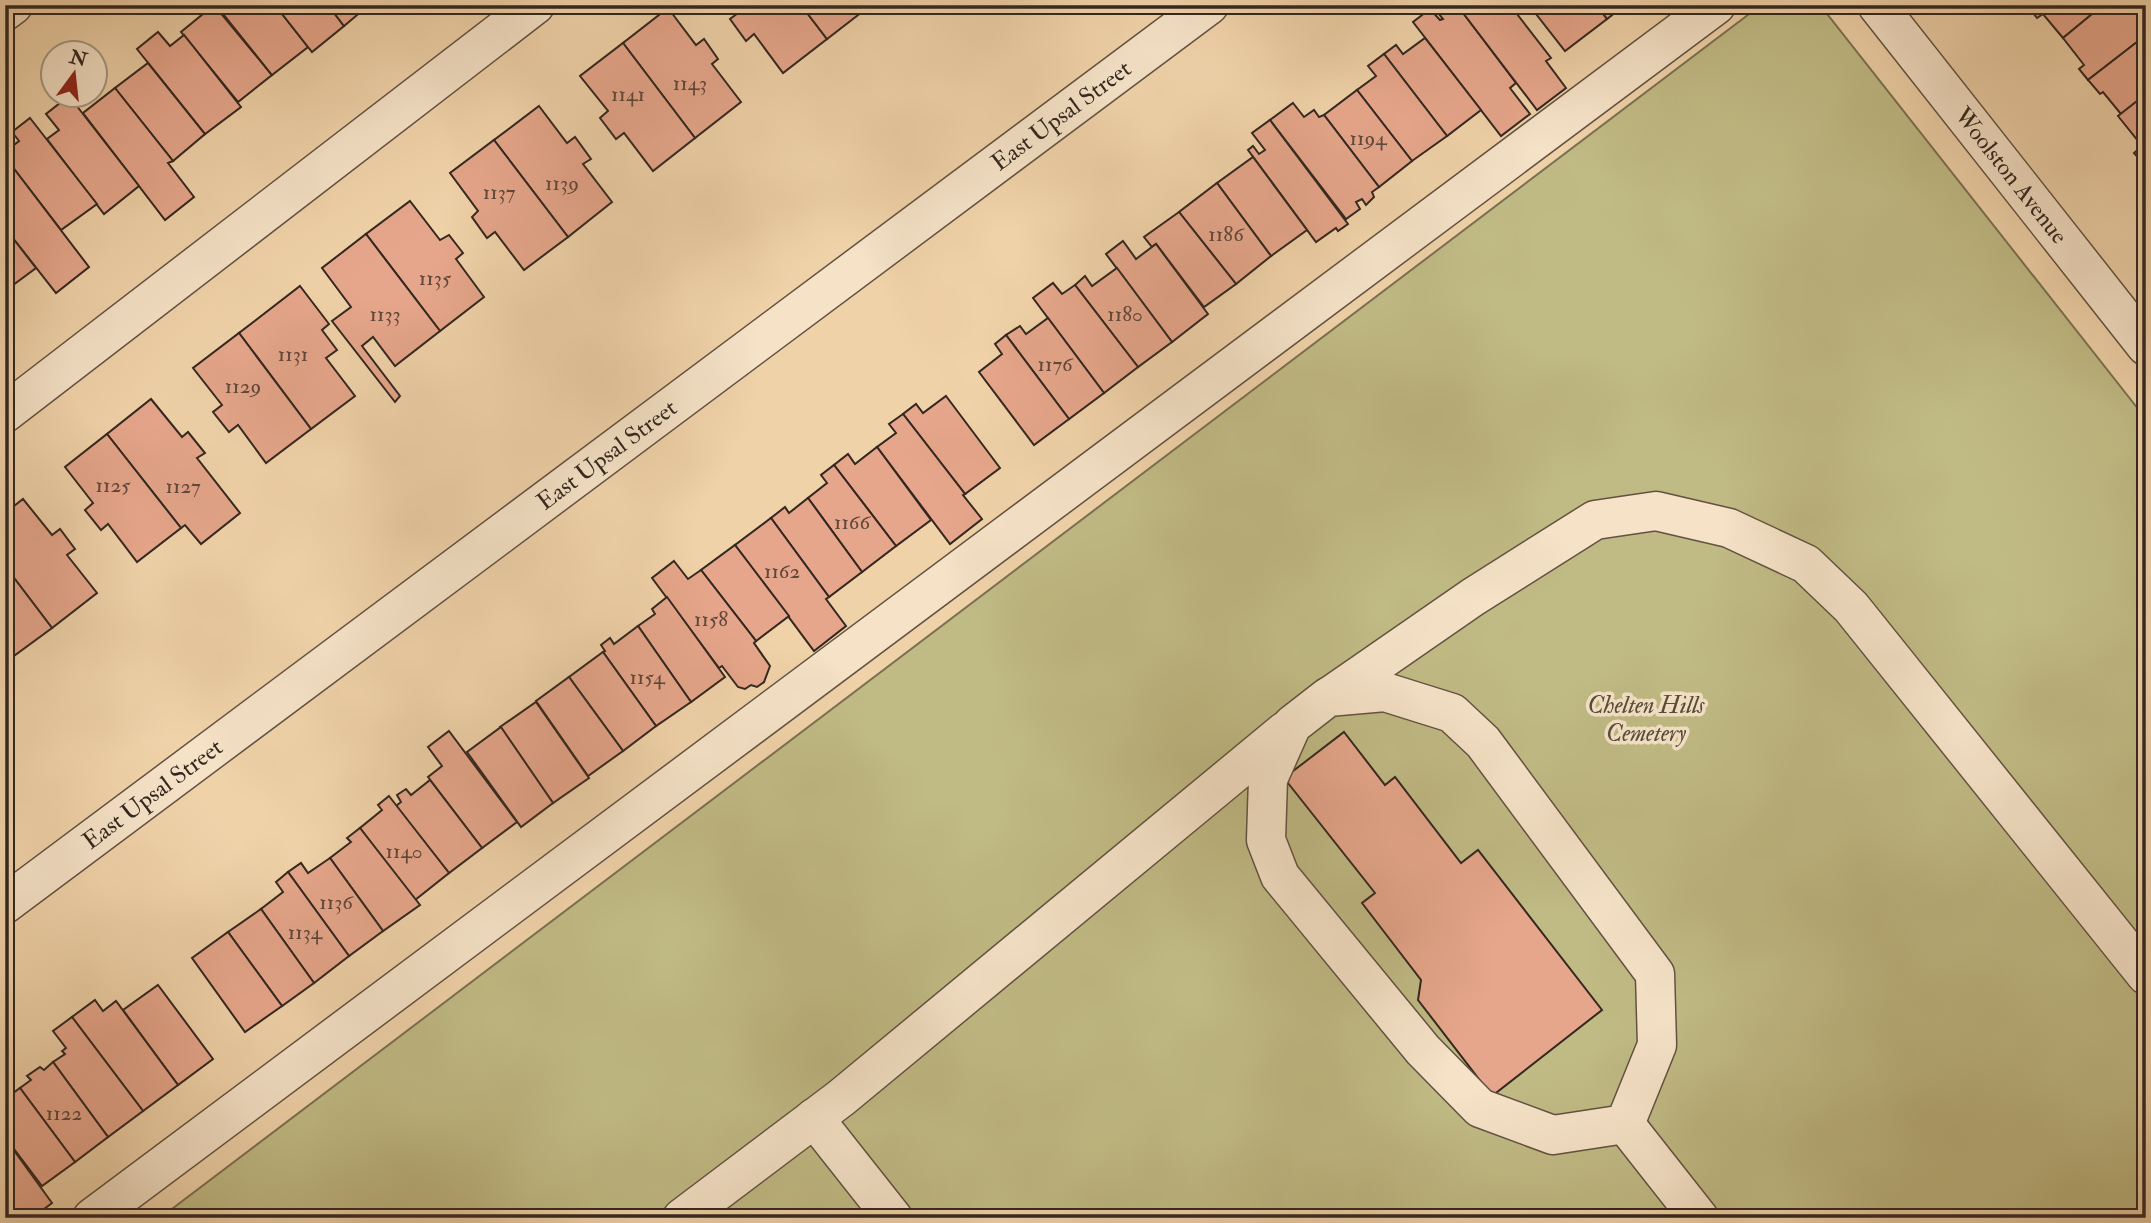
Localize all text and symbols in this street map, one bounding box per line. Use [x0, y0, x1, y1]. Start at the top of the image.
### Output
north arrow [38, 38, 108, 108]
text: N [66, 44, 90, 73]
street label: East Upsal Street [985, 53, 1137, 178]
house number: 1143 [673, 70, 707, 97]
house number: 1141 [611, 81, 645, 108]
street label: Woolston Avenue [1947, 100, 2075, 250]
house number: 1194 [1350, 125, 1388, 152]
house number: 1139 [545, 170, 579, 197]
house number: 1137 [483, 179, 516, 206]
house number: 1186 [1208, 221, 1245, 248]
house number: 1135 [419, 265, 452, 292]
house number: 1133 [369, 301, 401, 328]
house number: 1180 [1107, 301, 1143, 328]
house number: 1131 [278, 341, 308, 368]
house number: 1176 [1037, 351, 1074, 378]
house number: 1129 [225, 373, 261, 400]
street label: East Upsal Street [531, 392, 683, 517]
house number: 1125 [96, 472, 131, 499]
house number: 1127 [165, 473, 201, 500]
house number: 1166 [834, 509, 871, 536]
house number: 1162 [764, 558, 800, 585]
house number: 1158 [694, 606, 728, 633]
house number: 1154 [630, 664, 666, 691]
park label: Chelten Hills Cemetery [1588, 690, 1705, 749]
street label: East Upsal Street [76, 731, 229, 856]
house number: 1140 [385, 838, 423, 865]
house number: 1136 [319, 889, 354, 916]
house number: 1134 [288, 919, 324, 946]
house number: 1122 [46, 1100, 82, 1127]

